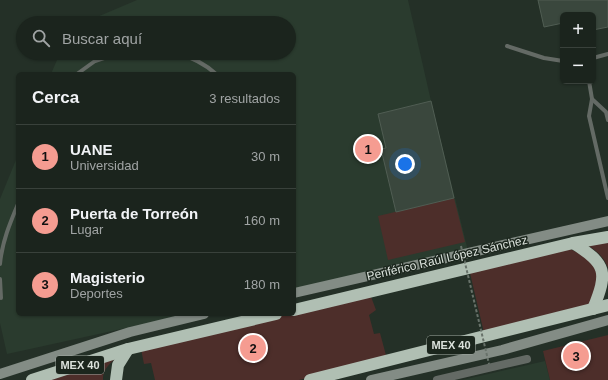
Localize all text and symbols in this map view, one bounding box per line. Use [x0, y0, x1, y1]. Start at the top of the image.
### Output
map controls [560, 12, 596, 84]
button: + [560, 12, 596, 48]
search box [16, 16, 296, 60]
icon: search [30, 27, 52, 49]
text: Buscar aquí [62, 30, 142, 47]
button: − [560, 48, 596, 84]
text: Cerca [32, 88, 79, 107]
text: 3 resultados [209, 91, 280, 106]
pin: 1 [355, 134, 381, 164]
text: UANE [70, 141, 113, 158]
text: 1 [41, 149, 49, 164]
text: 30 m [251, 149, 280, 164]
your location [395, 154, 415, 174]
text: Universidad [70, 158, 139, 173]
text: Puerta de Torreón [70, 205, 198, 222]
text: 2 [41, 213, 49, 228]
text: 160 m [244, 213, 280, 228]
text: Lugar [70, 222, 103, 237]
street label: Periférico Raúl López Sánchez [365, 233, 529, 283]
text: Magisterio [70, 269, 145, 286]
text: 3 [41, 277, 49, 292]
text: 180 m [244, 277, 280, 292]
text: Deportes [70, 286, 123, 301]
pin: 2 [240, 333, 266, 363]
road number: MEX 40 [427, 336, 475, 354]
pin: 3 [563, 341, 589, 371]
road number: MEX 40 [56, 356, 104, 374]

